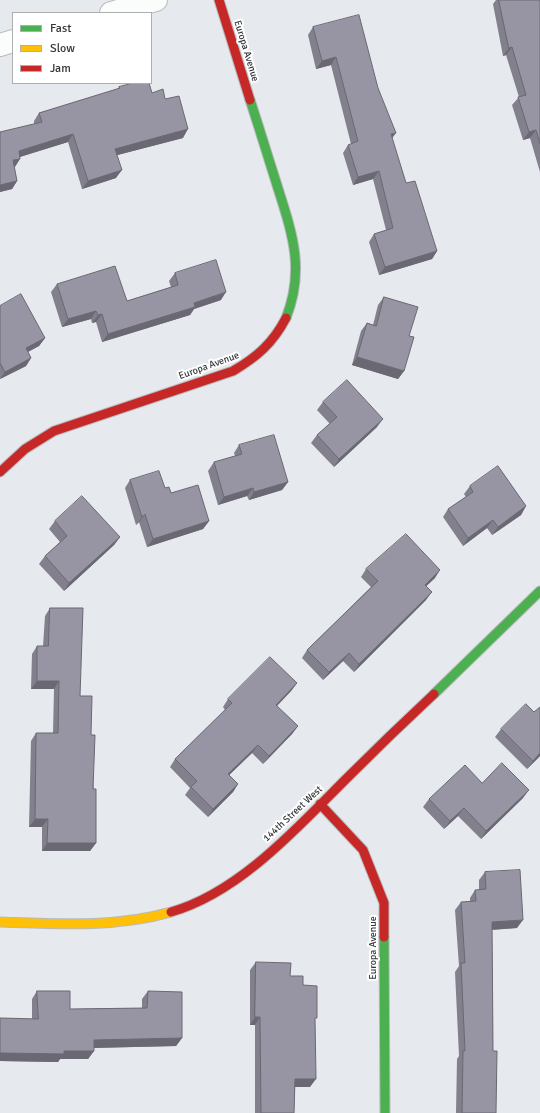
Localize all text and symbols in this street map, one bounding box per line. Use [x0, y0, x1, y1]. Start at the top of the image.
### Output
legend [12, 12, 152, 84]
street label: Europa Avenue [231, 19, 261, 83]
text: Fast [50, 21, 71, 36]
text: Slow [50, 41, 75, 56]
text: Jam [50, 61, 71, 76]
street label: Europa Avenue [177, 349, 241, 383]
street label: 144th Street West [261, 783, 325, 845]
street label: Europa Avenue [367, 916, 379, 980]

